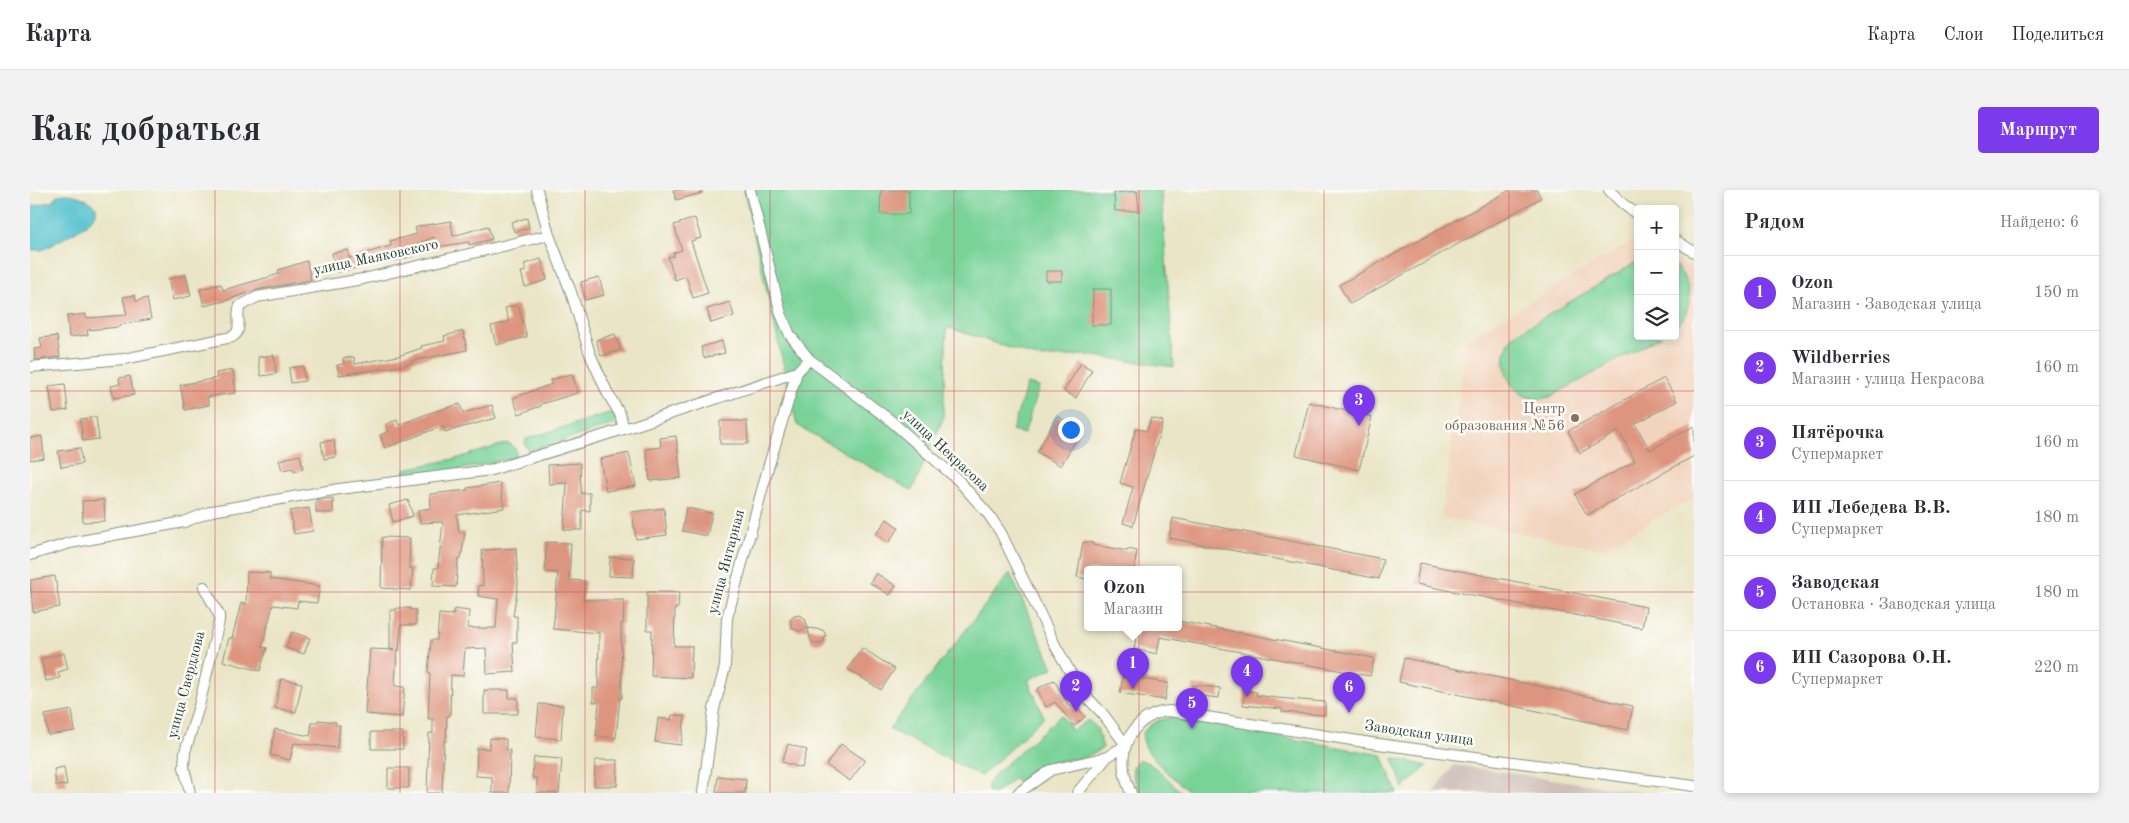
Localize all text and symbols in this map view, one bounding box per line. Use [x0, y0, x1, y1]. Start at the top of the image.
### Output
text: Карта [25, 23, 92, 47]
text: Карта [1867, 26, 1916, 44]
text: Слои [1944, 26, 1983, 44]
text: Поделиться [2011, 26, 2104, 44]
button: Маршрут [1978, 107, 2099, 153]
text: Как добраться [30, 113, 261, 148]
map controls [1634, 205, 1679, 340]
button: + [1634, 205, 1679, 250]
text: Рядом [1744, 212, 1805, 233]
text: Найдено: 6 [2000, 215, 2079, 231]
street label: улица Маяковского [312, 237, 440, 279]
button: − [1634, 250, 1679, 295]
text: Ozon [1791, 274, 1833, 293]
text: 1 [1755, 285, 1765, 301]
text: 150 m [2034, 285, 2079, 301]
button: layers [1634, 295, 1679, 340]
text: Магазин · Заводская улица [1791, 297, 1982, 313]
text: Wildberries [1791, 349, 1890, 368]
text: 2 [1755, 360, 1765, 376]
text: 160 m [2034, 360, 2079, 376]
text: Магазин · улица Некрасова [1791, 372, 1985, 388]
pin: 3 [1343, 385, 1375, 426]
place label: Центр образования №56 [1445, 402, 1565, 434]
street label: улица Некрасова [899, 407, 992, 495]
marker: Центр образования №56 [1569, 412, 1581, 424]
your location [1058, 417, 1084, 443]
text: Пятёрочка [1791, 424, 1884, 443]
text: 3 [1755, 435, 1765, 451]
text: 160 m [2034, 435, 2079, 451]
text: Супермаркет [1791, 447, 1883, 463]
text: ИП Лебедева В.В. [1791, 499, 1951, 518]
street label: улица Янтарная [706, 508, 748, 616]
text: 4 [1755, 510, 1765, 526]
text: 180 m [2034, 510, 2079, 526]
text: Супермаркет [1791, 522, 1883, 538]
popup [1084, 566, 1182, 631]
text: Заводская [1791, 574, 1880, 593]
text: Ozon [1103, 579, 1145, 598]
text: 5 [1755, 585, 1765, 601]
text: 180 m [2034, 585, 2079, 601]
text: Остановка · Заводская улица [1791, 597, 1996, 613]
text: Магазин [1103, 602, 1163, 618]
street label: улица Свердлова [165, 629, 209, 741]
pin: 1 [1117, 648, 1149, 689]
text: ИП Сазорова О.Н. [1791, 649, 1952, 668]
pin: 4 [1231, 656, 1263, 697]
text: 6 [1755, 660, 1765, 676]
text: 220 m [2034, 660, 2079, 676]
pin: 2 [1060, 671, 1092, 712]
pin: 6 [1333, 672, 1365, 713]
text: Супермаркет [1791, 672, 1883, 688]
pin: 5 [1176, 688, 1208, 729]
street label: Заводская улица [1363, 719, 1475, 749]

